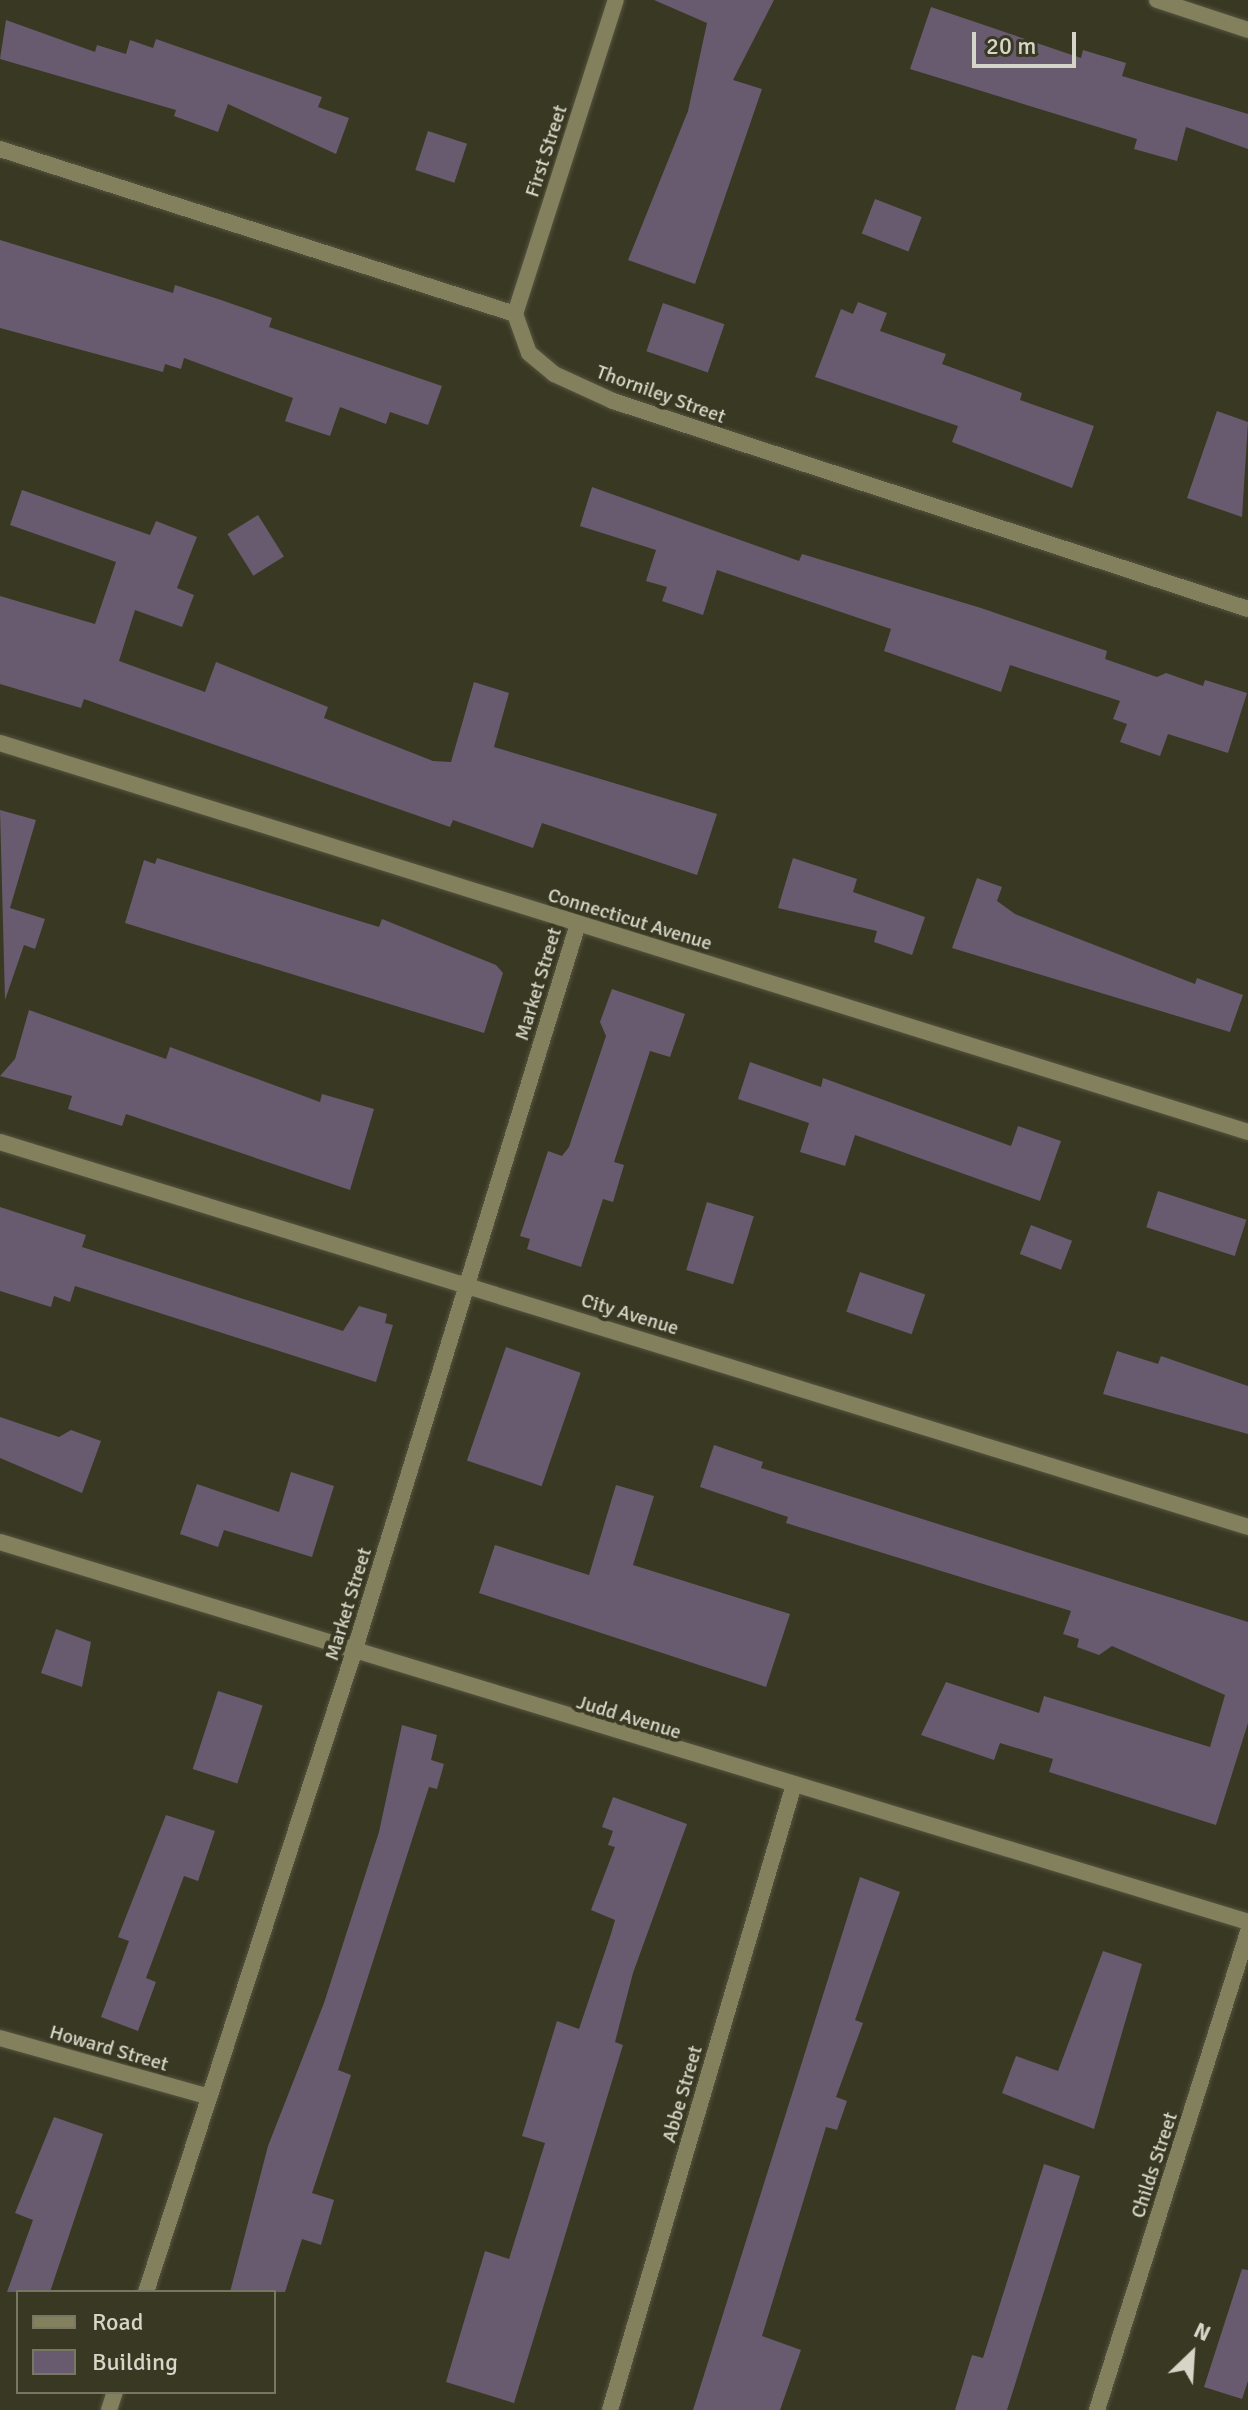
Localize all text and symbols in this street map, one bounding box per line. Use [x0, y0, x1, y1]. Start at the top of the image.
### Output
scale bar [976, 16, 1080, 66]
text: 20 m [986, 31, 1036, 61]
street label: First Street [520, 102, 572, 200]
street label: Thorniley Street [593, 359, 729, 429]
street label: Connecticut Avenue [545, 883, 715, 955]
street label: Market Street [509, 925, 567, 1043]
street label: City Avenue [578, 1288, 682, 1340]
street label: Market Street [319, 1545, 377, 1663]
street label: Judd Avenue [574, 1690, 684, 1744]
street label: Howard Street [47, 2020, 171, 2076]
street label: Abbe Street [657, 2043, 707, 2145]
street label: Childs Street [1126, 2109, 1182, 2221]
legend [16, 2290, 276, 2394]
text: Road [92, 2307, 143, 2337]
north arrow [1152, 2314, 1232, 2394]
text: N [1190, 2316, 1215, 2347]
text: Building [92, 2347, 178, 2377]

